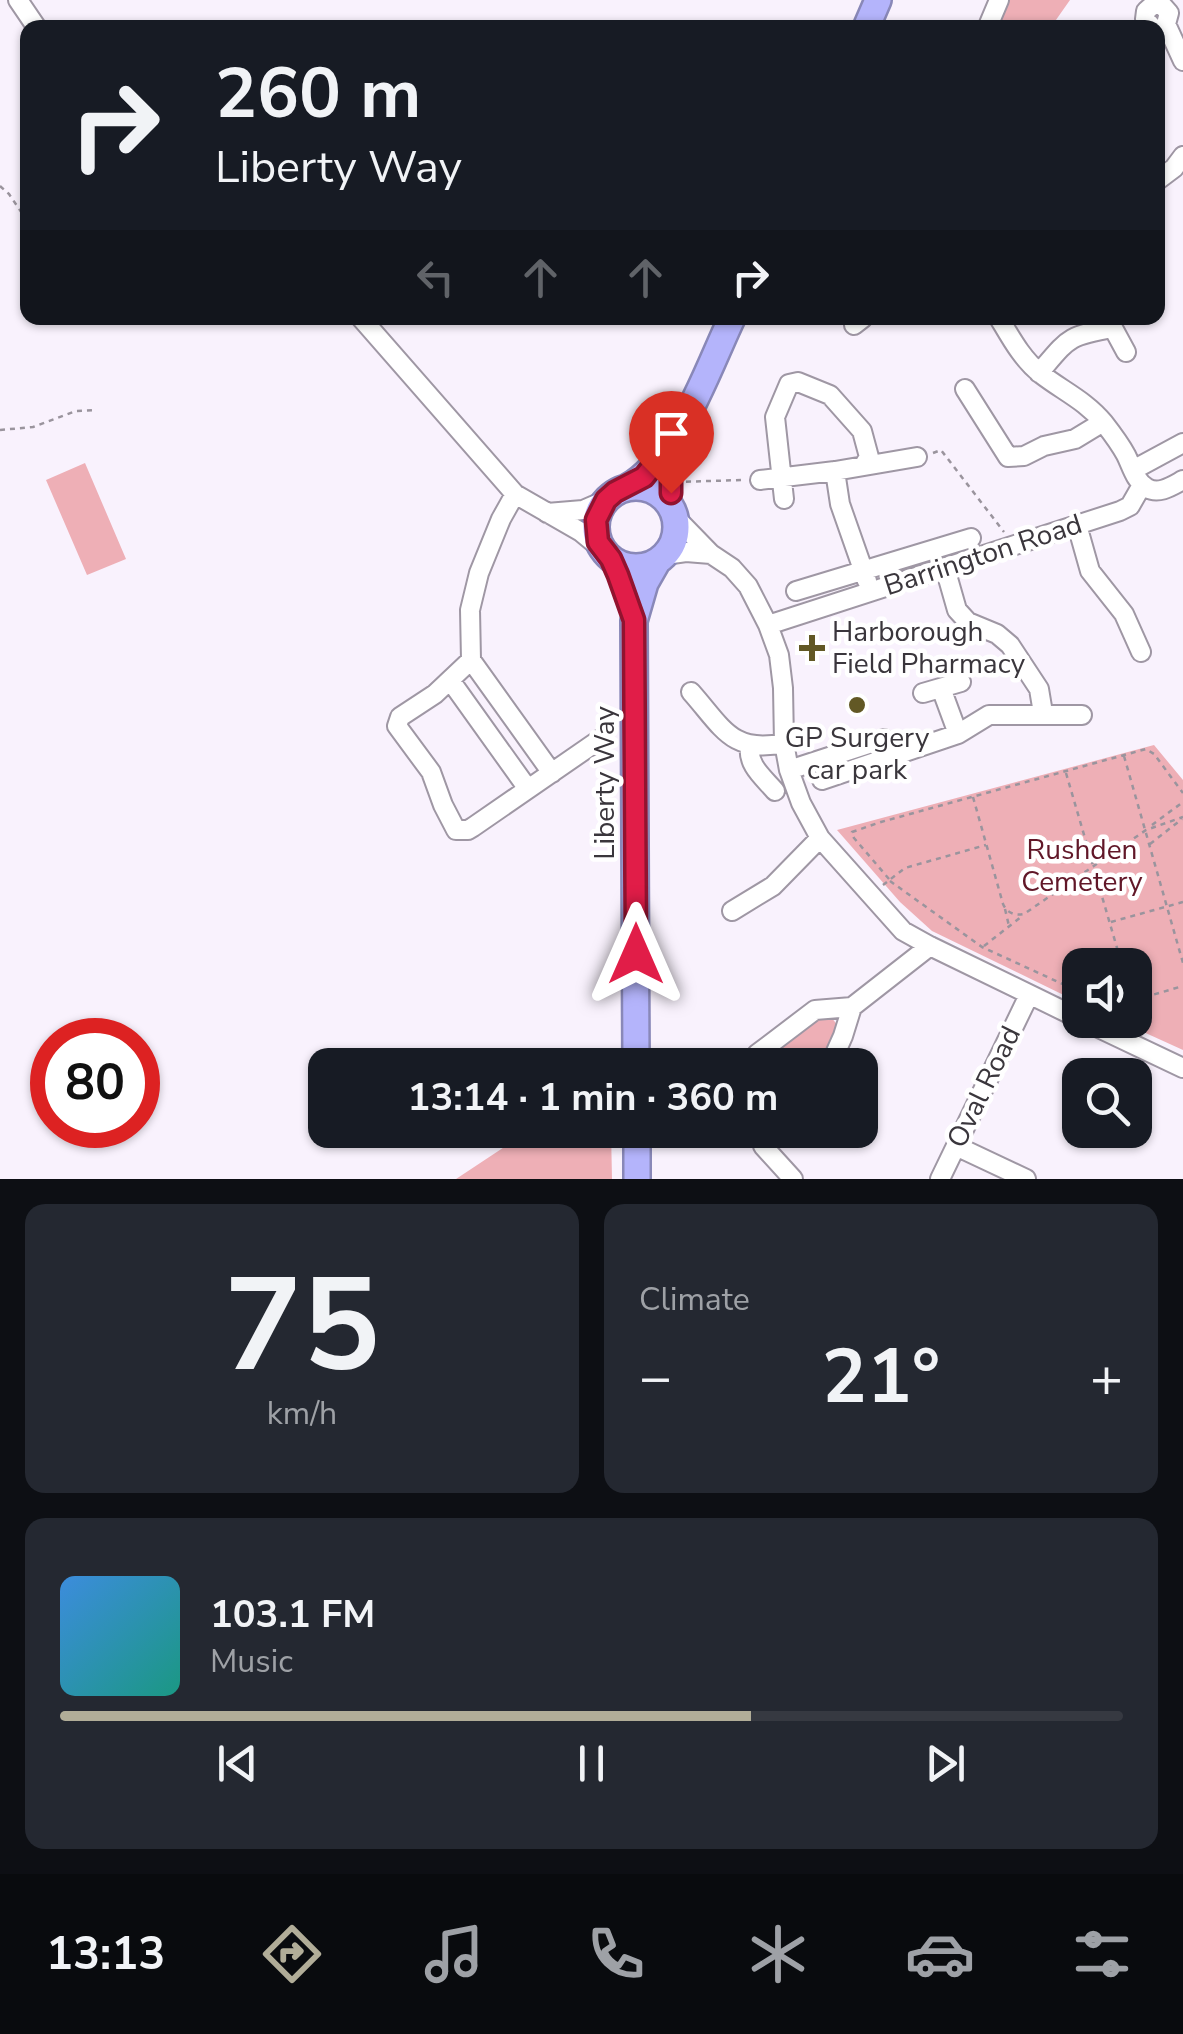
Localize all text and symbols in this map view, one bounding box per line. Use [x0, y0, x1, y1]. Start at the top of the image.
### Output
text: 260 m [215, 46, 421, 142]
icon: right [50, 60, 180, 190]
text: Liberty Way [215, 137, 462, 198]
icon: left [408, 250, 463, 305]
icon: ahead [513, 250, 568, 305]
icon: ahead [618, 250, 673, 305]
icon: right [723, 250, 778, 305]
pin [629, 391, 714, 494]
icon: arrive [644, 406, 699, 461]
street label: Barrington Road [879, 505, 1087, 605]
place label: Harborough Field Pharmacy [832, 613, 1026, 683]
marker: Harborough Field Pharmacy [801, 637, 823, 659]
marker: GP Surgery car park [846, 694, 868, 716]
street label: Liberty Way [586, 706, 624, 860]
place label: GP Surgery car park [785, 719, 930, 789]
park label: Rushden Cemetery [1021, 831, 1143, 901]
position arrow [584, 902, 688, 1006]
map controls [1062, 948, 1152, 1148]
button: sound [1062, 948, 1152, 1038]
speed limit sign: 80 [30, 1018, 160, 1148]
street label: Oval Road [938, 1020, 1030, 1154]
button: search [1062, 1058, 1152, 1148]
text: 13:14 · 1 min · 360 m [408, 1072, 778, 1123]
text: 75 [224, 1238, 380, 1415]
text: Climate [639, 1278, 750, 1321]
text: 21° [822, 1326, 940, 1428]
text: − [639, 1340, 672, 1415]
text: + [1090, 1340, 1123, 1415]
text: km/h [267, 1392, 337, 1435]
text: 103.1 FM [210, 1589, 375, 1640]
text: Music [210, 1640, 293, 1683]
icon: previous [210, 1736, 265, 1791]
icon: pause [564, 1736, 619, 1791]
icon: next [918, 1736, 973, 1791]
icon: directions [257, 1919, 327, 1989]
icon: music [419, 1919, 489, 1989]
icon: phone [581, 1919, 651, 1989]
icon: climate [743, 1919, 813, 1989]
icon: car [905, 1919, 975, 1989]
icon: filters [1067, 1919, 1137, 1989]
text: 13:13 [46, 1924, 165, 1985]

